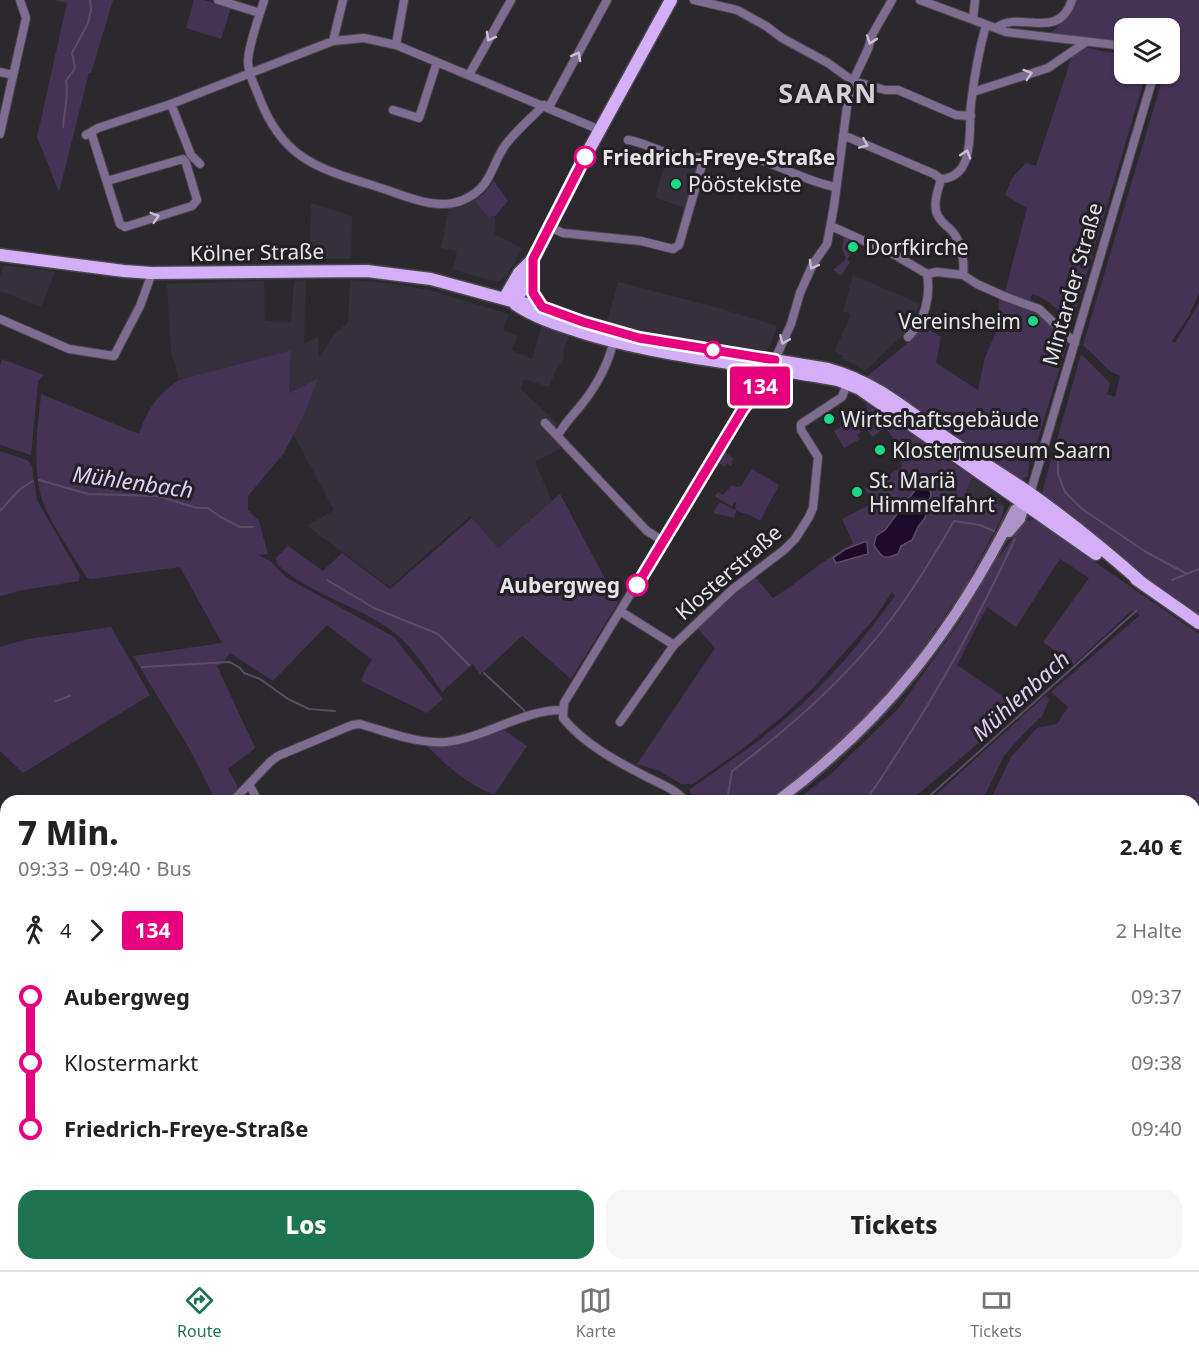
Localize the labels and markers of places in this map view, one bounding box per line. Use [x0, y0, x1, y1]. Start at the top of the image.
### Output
place label: Friedrich-Freye-Straße [602, 143, 835, 171]
marker: Friedrich-Freye-Straße [574, 146, 596, 168]
place label: Pööstekiste [688, 170, 802, 198]
marker: Pööstekiste [669, 177, 683, 191]
place label: Dorfkirche [865, 233, 969, 261]
marker: Dorfkirche [846, 240, 860, 254]
place label: Vereinsheim [899, 307, 1021, 335]
marker: Vereinsheim [1026, 314, 1040, 328]
unlabelled marker [704, 341, 722, 359]
place label: Wirtschaftsgebäude [841, 405, 1039, 433]
marker: Wirtschaftsgebäude [822, 412, 836, 426]
place label: Klostermuseum Saarn [892, 436, 1111, 464]
marker: Klostermuseum Saarn [873, 443, 887, 457]
place label: St. Mariä Himmelfahrt [869, 466, 995, 518]
marker: St. Mariä Himmelfahrt [850, 485, 864, 499]
place label: Aubergweg [500, 571, 620, 599]
marker: Aubergweg [626, 574, 648, 596]

